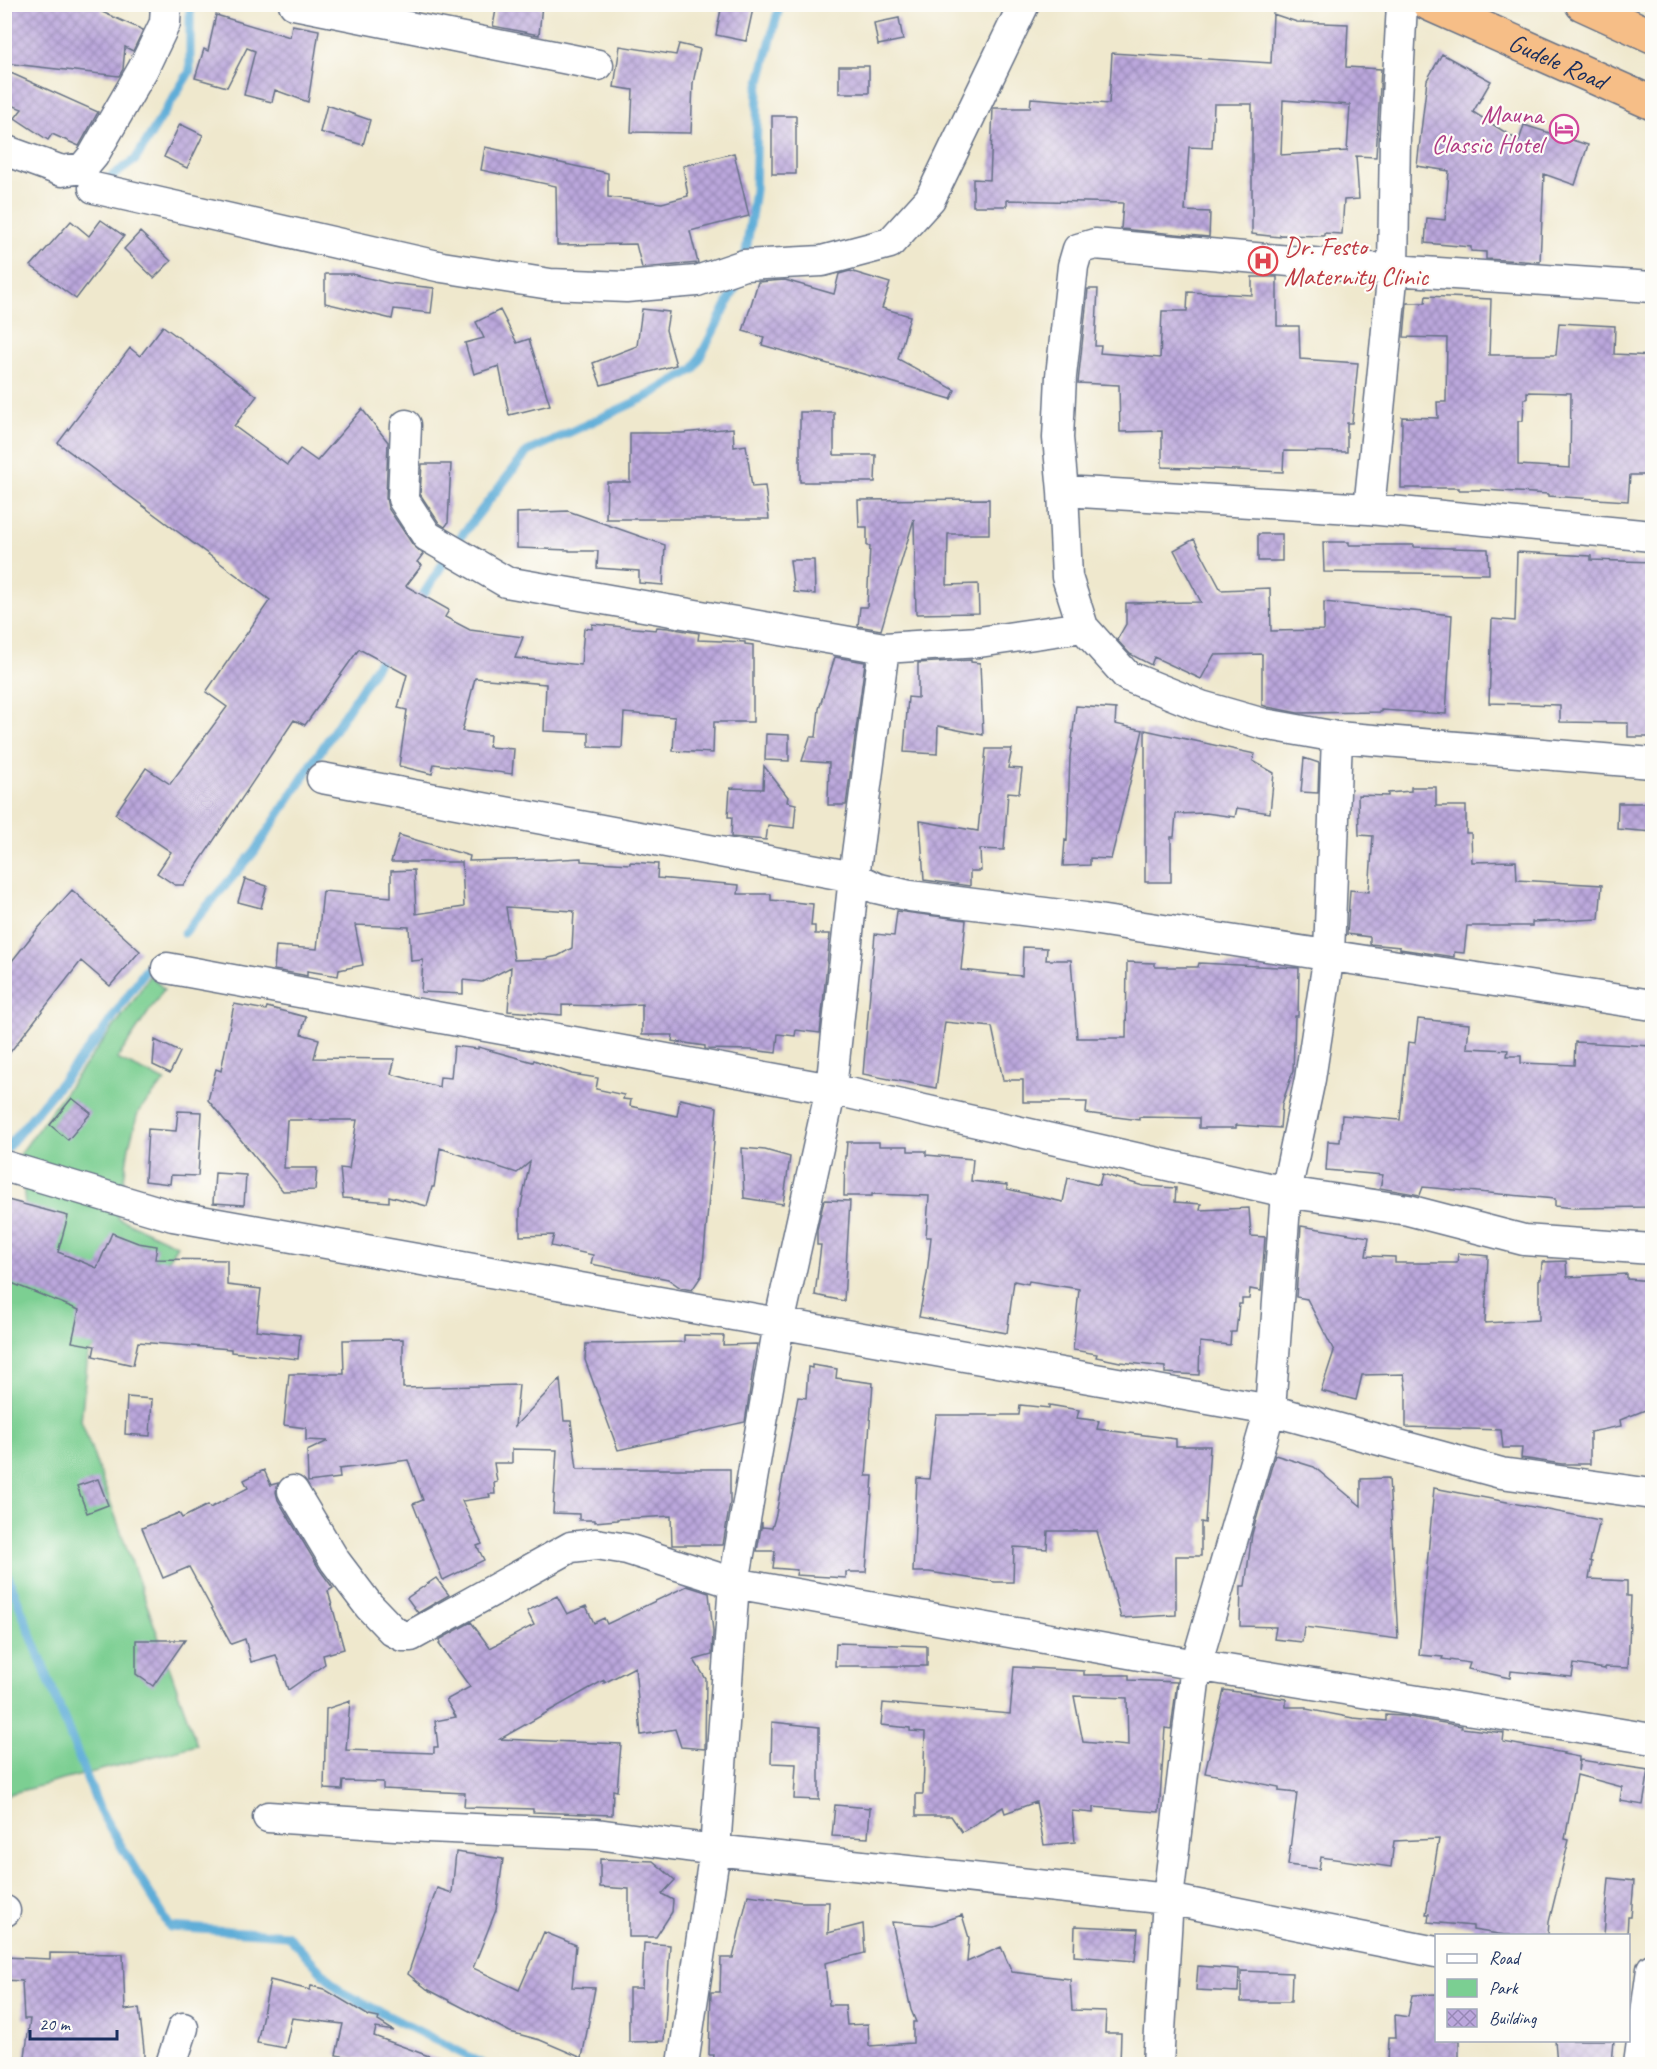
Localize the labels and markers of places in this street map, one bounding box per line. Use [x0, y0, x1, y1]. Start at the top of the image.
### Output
place label: Mauna Classic Hotel [1431, 98, 1548, 161]
hotel icon: Mauna Classic Hotel [1548, 113, 1580, 145]
place label: Dr. Festo Maternity Clinic [1284, 230, 1429, 293]
hospital icon: Dr. Festo Maternity Clinic [1247, 245, 1279, 277]

